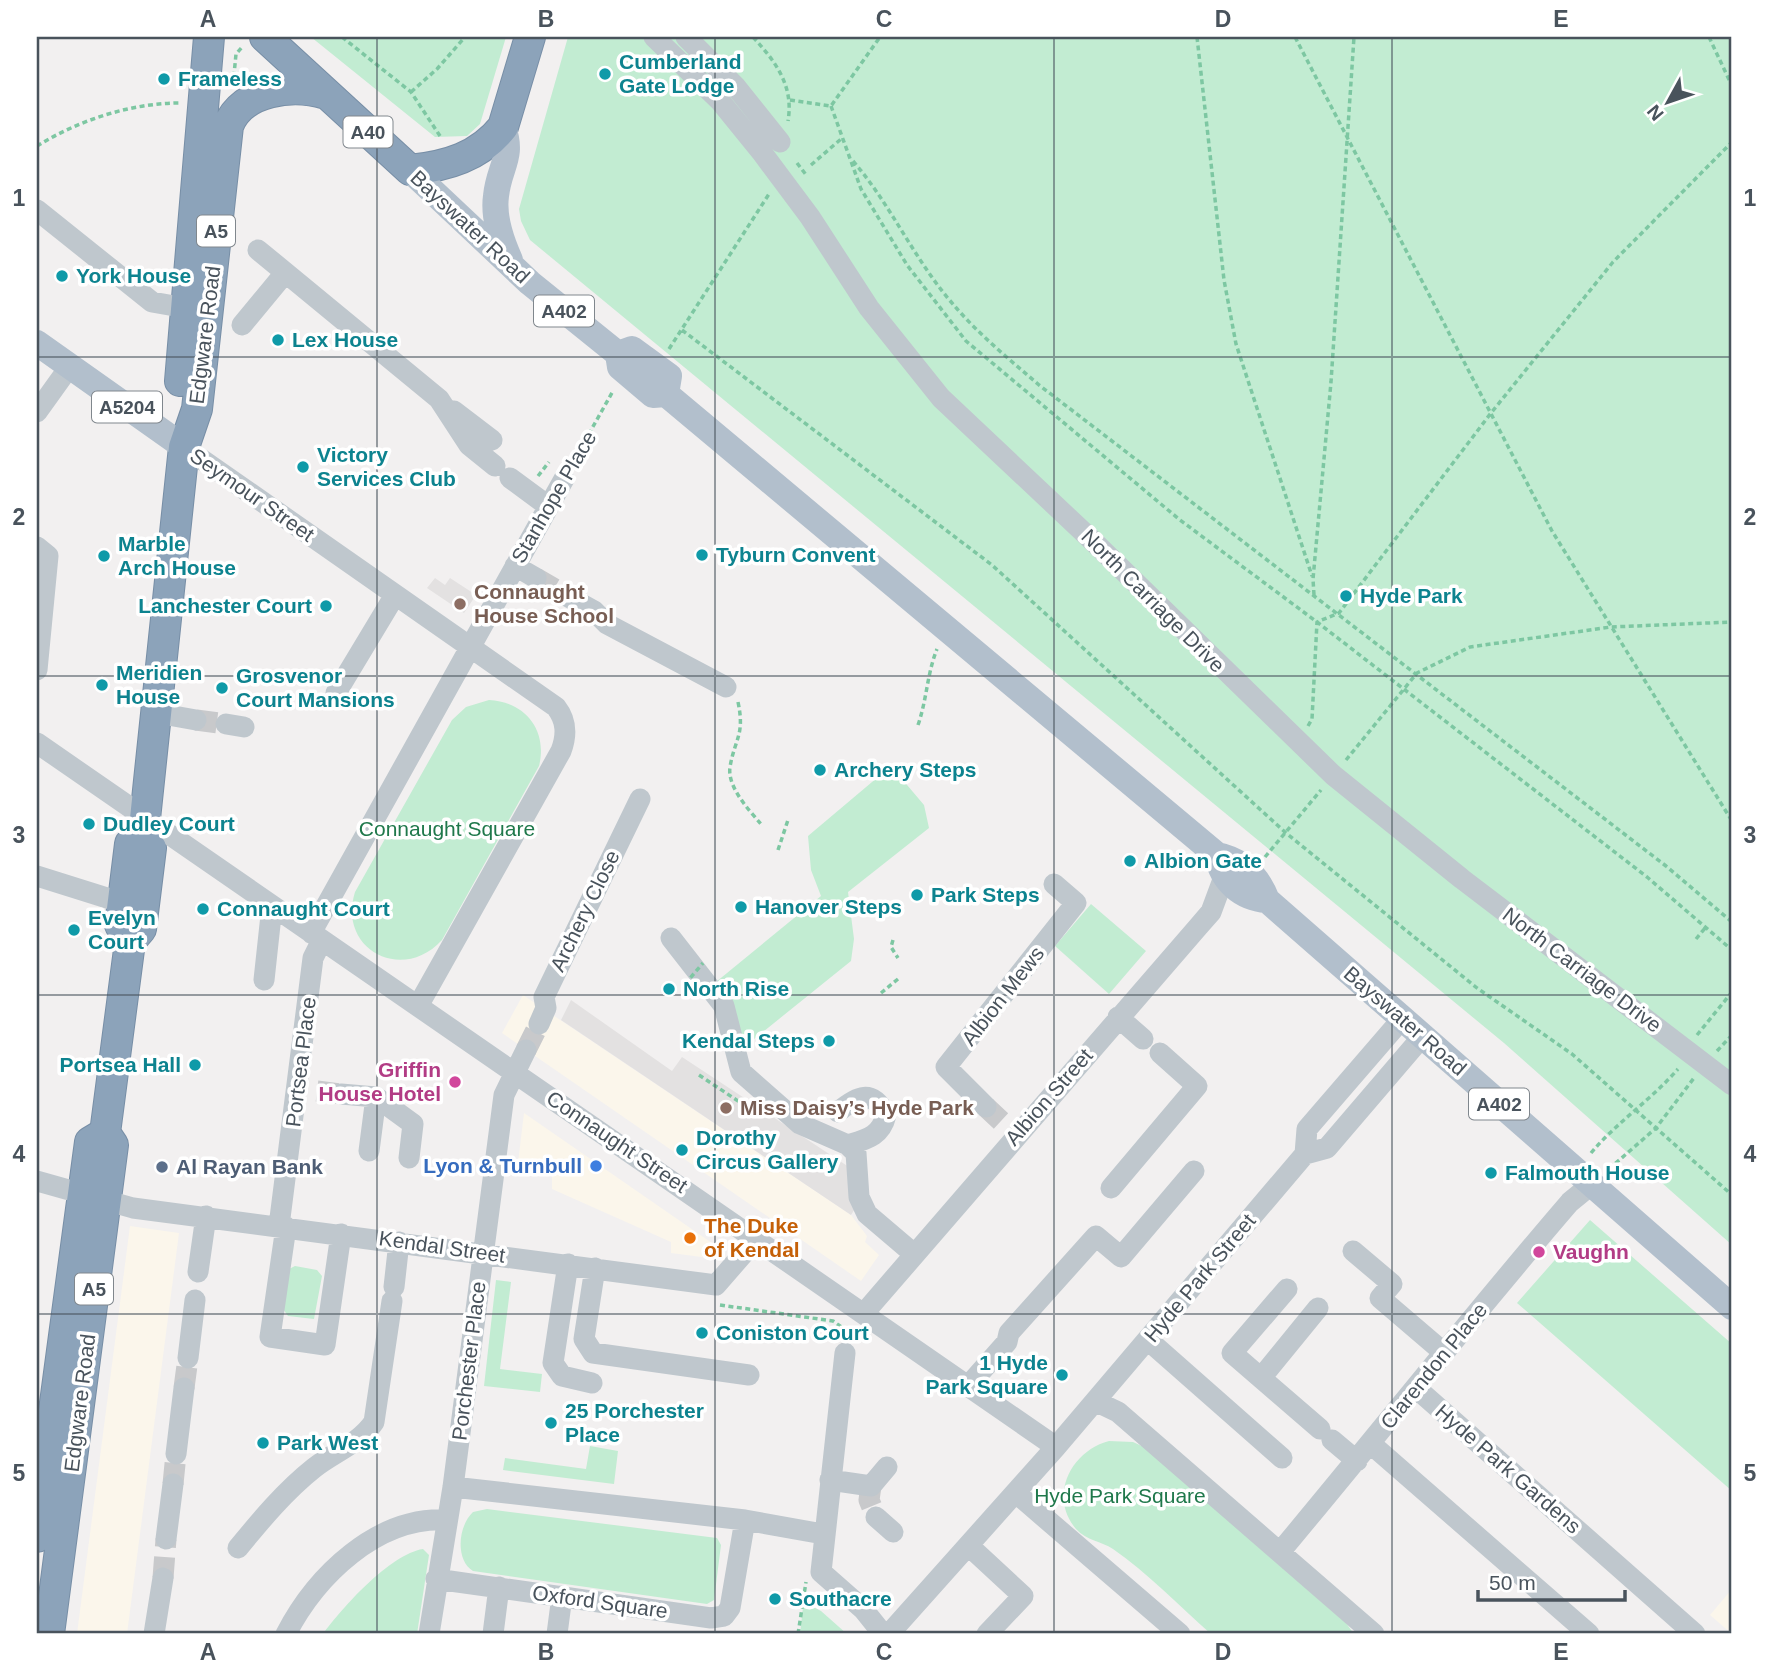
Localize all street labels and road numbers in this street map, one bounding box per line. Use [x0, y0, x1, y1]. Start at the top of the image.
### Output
road number: A40 [344, 116, 392, 148]
street label: Bayswater Road [406, 166, 535, 288]
road number: A5 [197, 216, 235, 246]
street label: Edgware Road [185, 265, 224, 405]
road number: A402 [534, 296, 594, 326]
road number: A5204 [92, 392, 162, 422]
street label: Stanhope Place [507, 427, 601, 567]
street label: Seymour Street [186, 443, 319, 546]
street label: North Carriage Drive [1077, 524, 1230, 677]
street label: Archery Close [545, 846, 624, 975]
street label: North Carriage Drive [1498, 902, 1666, 1037]
street label: Albion Mews [957, 942, 1048, 1050]
street label: Bayswater Road [1340, 961, 1471, 1080]
street label: Portsea Place [281, 996, 320, 1128]
street label: Albion Street [1000, 1044, 1097, 1150]
street label: Connaught Street [543, 1086, 692, 1197]
road number: A402 [1469, 1088, 1529, 1120]
street label: Hyde Park Street [1139, 1209, 1260, 1346]
street label: Kendal Street [377, 1226, 507, 1267]
road number: A5 [75, 1274, 113, 1304]
street label: Porchester Place [447, 1280, 490, 1442]
street label: Clarendon Place [1376, 1298, 1491, 1433]
street label: Edgware Road [60, 1333, 99, 1473]
street label: Hyde Park Gardens [1431, 1399, 1585, 1538]
street label: Oxford Square [531, 1581, 669, 1622]

